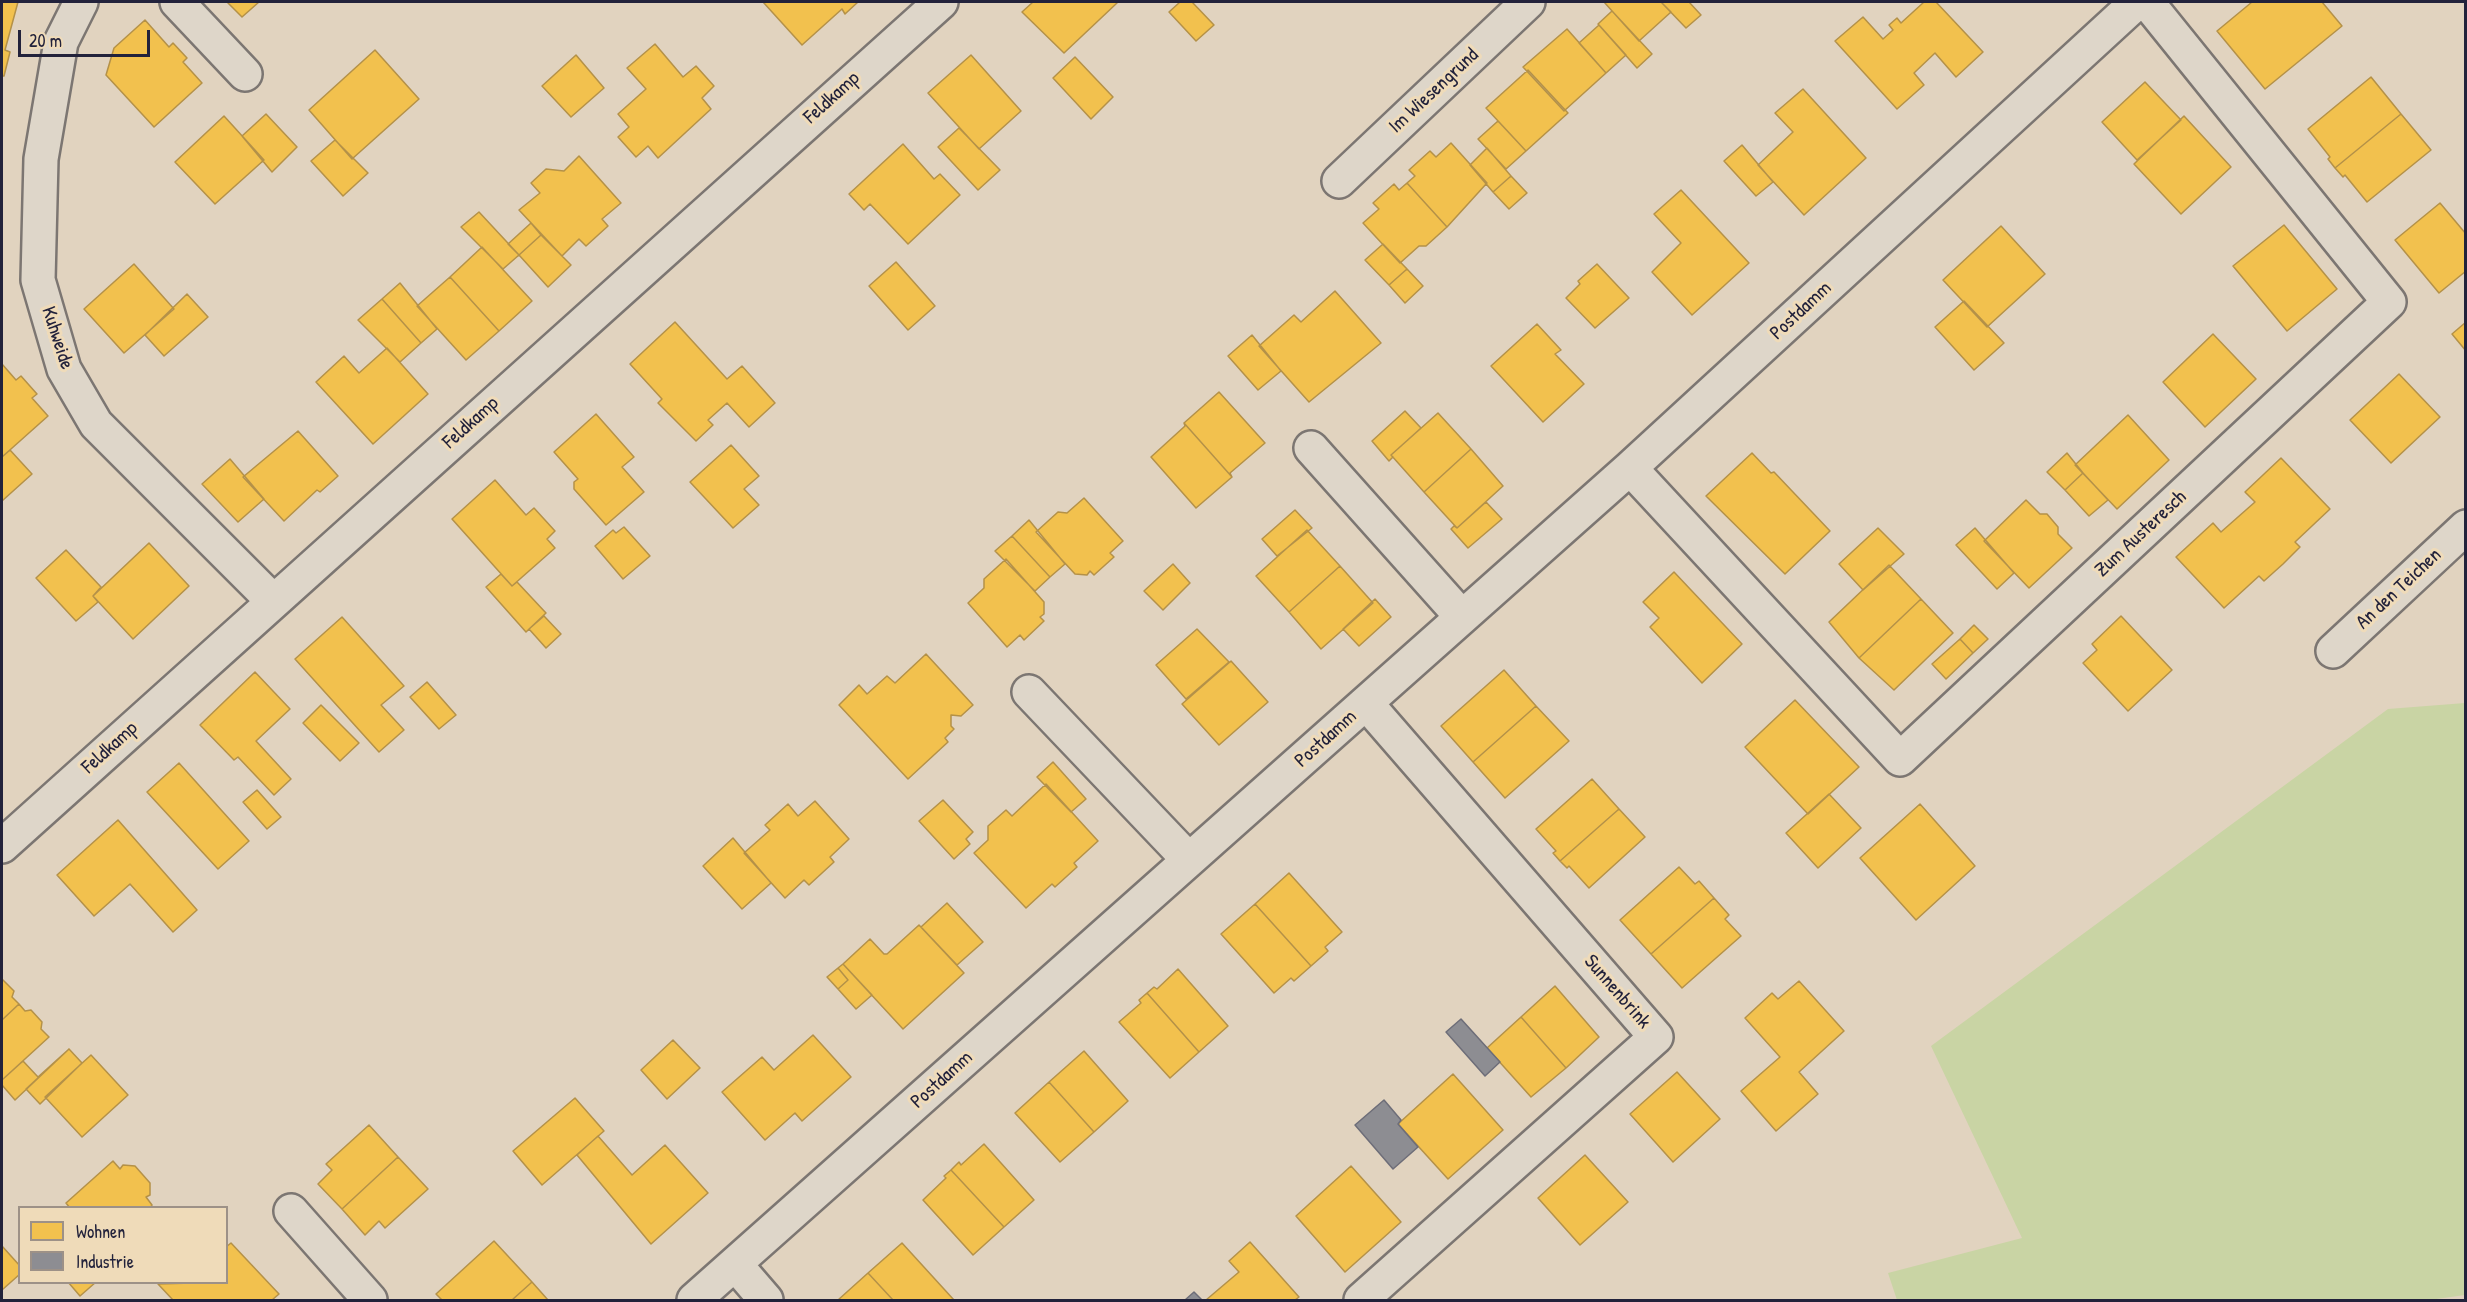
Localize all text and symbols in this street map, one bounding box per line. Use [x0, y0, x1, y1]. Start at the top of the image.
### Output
scale bar [21, 18, 153, 56]
text: 20 m [29, 28, 62, 53]
street label: Im Wiesengrund [1384, 43, 1484, 139]
street label: Feldkamp [799, 67, 865, 129]
street label: Postdamm [1765, 277, 1837, 345]
street label: Kuhweide [36, 304, 78, 372]
street label: Feldkamp [438, 392, 504, 454]
street label: Zum Austeresch [2090, 486, 2192, 582]
street label: An den Teichen [2351, 543, 2447, 635]
street label: Postdamm [1290, 705, 1362, 773]
street label: Feldkamp [77, 717, 143, 779]
street label: Sunnenbrink [1578, 950, 1656, 1034]
street label: Postdamm [906, 1046, 978, 1114]
legend [18, 1206, 228, 1284]
text: Wohnen [76, 1219, 125, 1244]
text: Industrie [76, 1249, 134, 1274]

